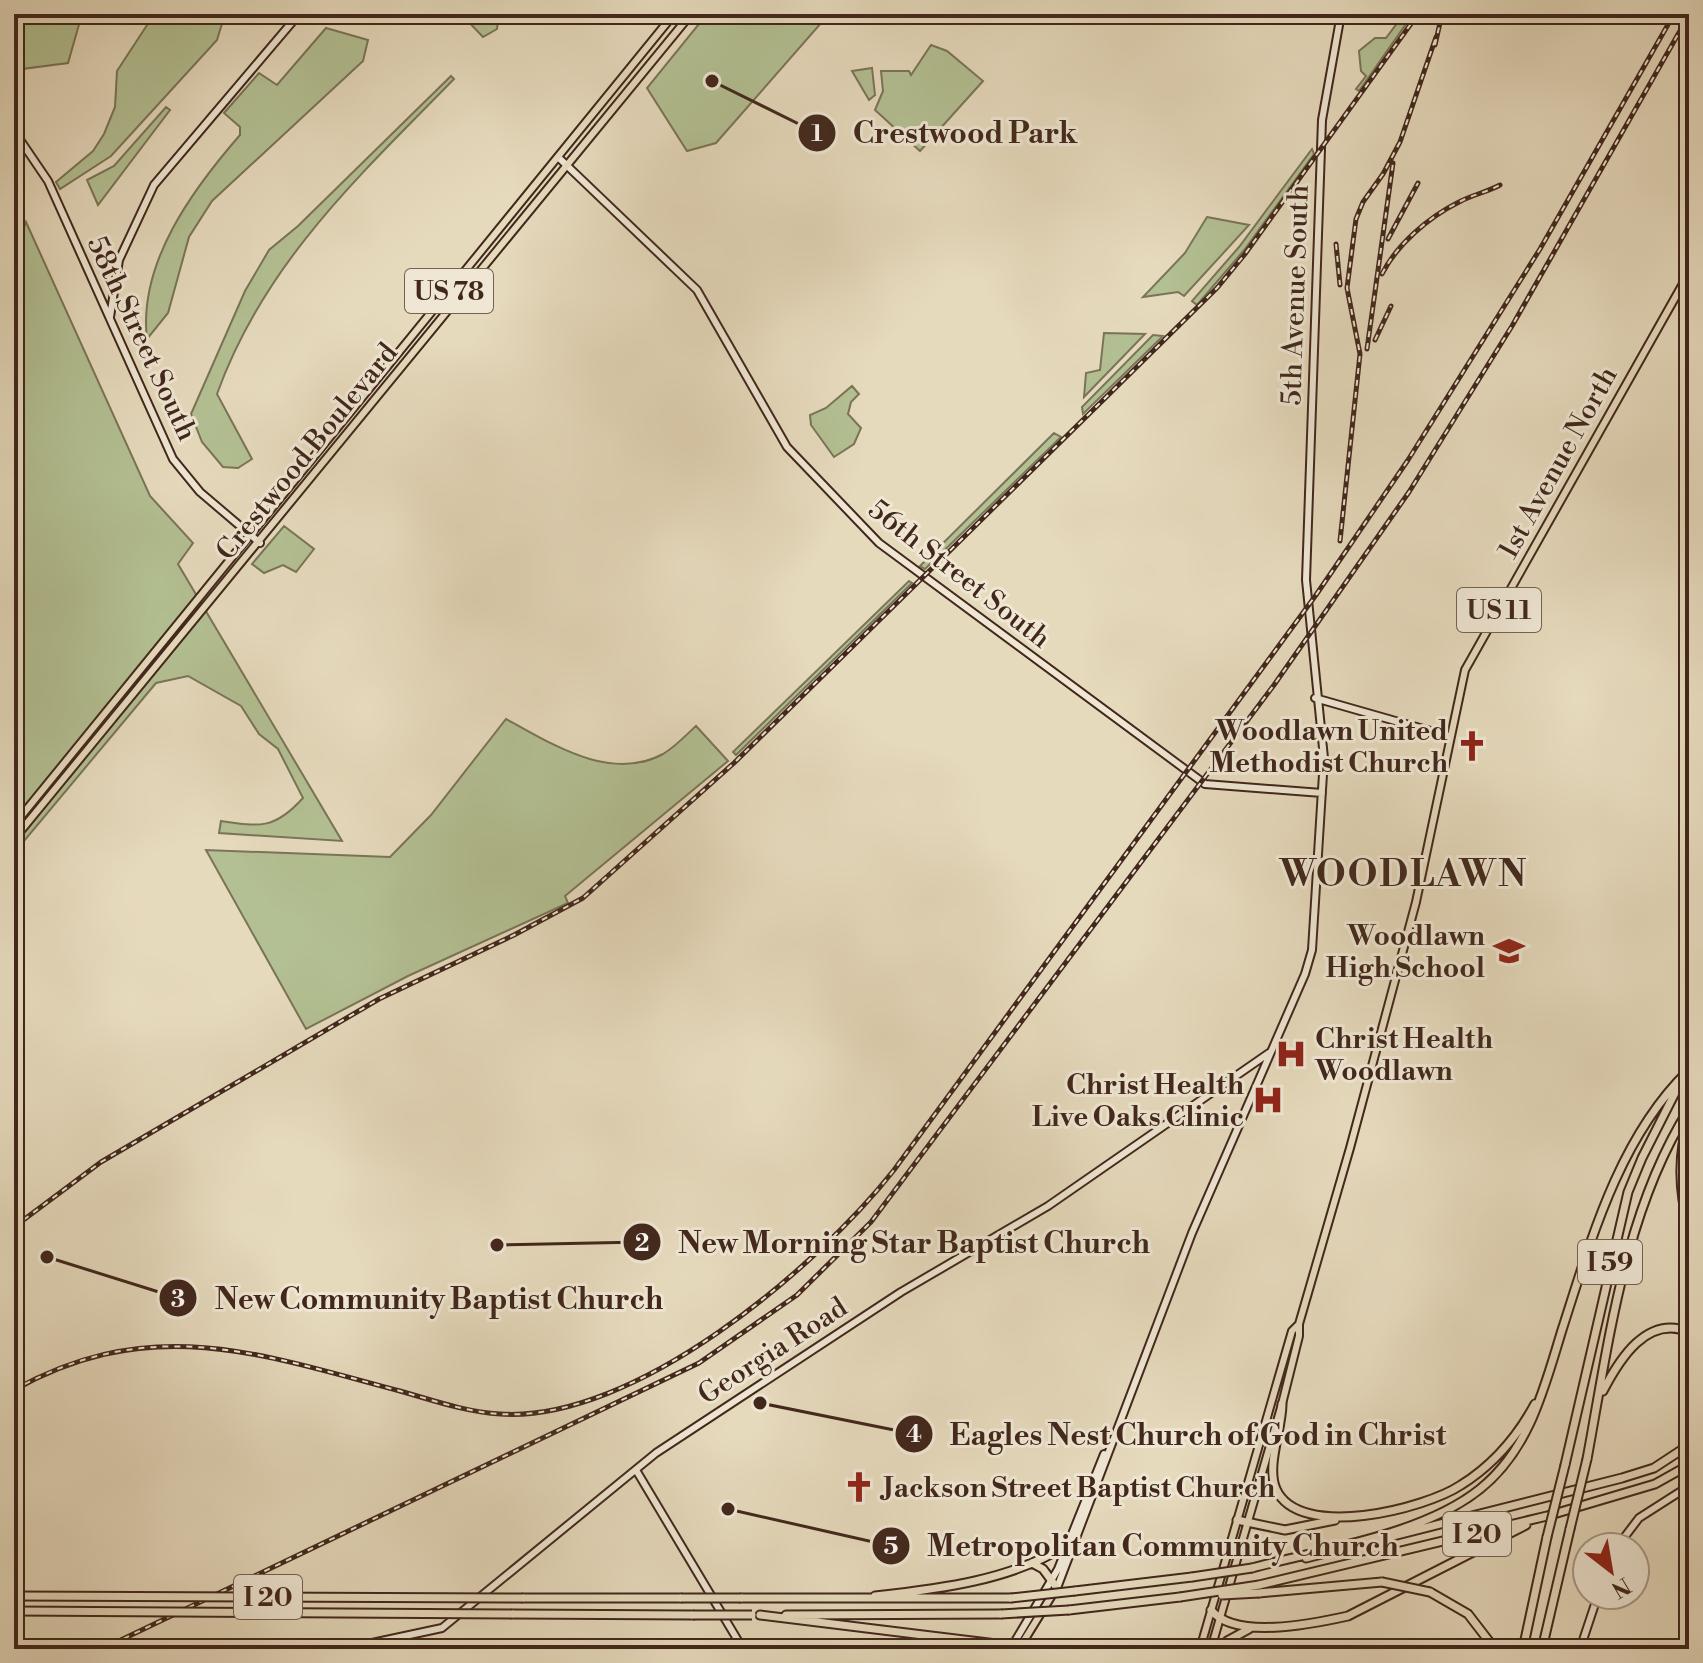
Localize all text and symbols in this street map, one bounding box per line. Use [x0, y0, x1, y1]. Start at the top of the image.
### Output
callout: Crestwood Park [797, 106, 1094, 160]
text: Crestwood Park [853, 115, 1078, 153]
text: 1 [811, 119, 823, 149]
street label: 5th Avenue South [1274, 184, 1317, 406]
street label: 58th Street South [79, 231, 205, 447]
road number: US 78 [405, 269, 493, 313]
street label: Crestwood Boulevard [209, 336, 406, 568]
street label: 1st Avenue North [1491, 360, 1626, 565]
street label: 56th Street South [861, 492, 1057, 656]
road number: US 11 [1457, 588, 1541, 632]
place label: Woodlawn United Methodist Church [1209, 714, 1448, 781]
church icon: Woodlawn United Methodist Church [1455, 729, 1489, 763]
district label: WOODLAWN [1278, 853, 1529, 898]
place label: Woodlawn High School [1326, 919, 1485, 986]
school or university icon: Woodlawn High School [1492, 934, 1526, 968]
place label: Christ Health Woodlawn [1314, 1022, 1493, 1089]
hospital icon: Christ Health Woodlawn [1274, 1037, 1308, 1071]
place label: Christ Health Live Oaks Clinic [1032, 1068, 1244, 1135]
hospital icon: Christ Health Live Oaks Clinic [1251, 1083, 1285, 1117]
callout: New Morning Star Baptist Church [622, 1215, 1166, 1269]
text: New Morning Star Baptist Church [678, 1225, 1151, 1263]
text: 2 [635, 1229, 650, 1259]
road number: I 59 [1578, 1240, 1642, 1284]
callout: New Community Baptist Church [158, 1271, 679, 1325]
text: New Community Baptist Church [215, 1281, 664, 1319]
text: 3 [171, 1285, 185, 1315]
street label: Georgia Road [692, 1290, 854, 1413]
callout: Eagles Nest Church of God in Christ [894, 1407, 1463, 1461]
text: Eagles Nest Church of God in Christ [950, 1417, 1447, 1455]
text: 4 [906, 1420, 922, 1450]
church icon: Jackson Street Baptist Church [842, 1470, 876, 1504]
place label: Jackson Street Baptist Church [879, 1471, 1275, 1506]
road number: I 20 [1443, 1512, 1511, 1556]
callout: Metropolitan Community Church [871, 1519, 1415, 1573]
text: Metropolitan Community Church [927, 1528, 1399, 1566]
north arrow [1571, 1531, 1651, 1611]
text: 5 [884, 1532, 899, 1562]
text: N [1606, 1571, 1635, 1603]
road number: I 20 [234, 1575, 302, 1619]

